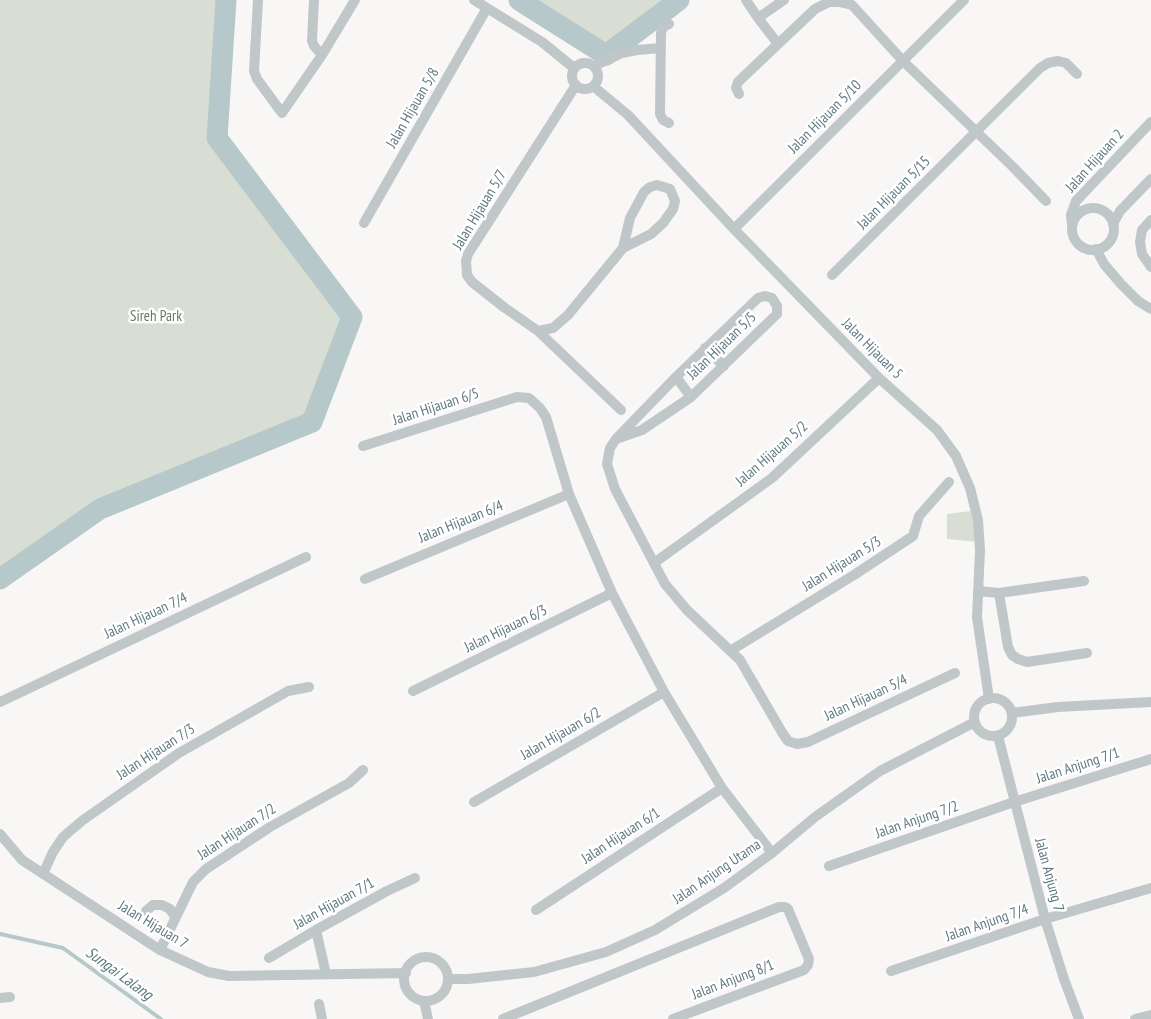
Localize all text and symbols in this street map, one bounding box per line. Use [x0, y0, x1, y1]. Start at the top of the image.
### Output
street label: Jalan Hijauan 5/8 [383, 65, 443, 151]
street label: Jalan Hijauan 5/10 [785, 77, 865, 157]
street label: Jalan Hijauan 2 [1062, 126, 1128, 196]
street label: Jalan Hijauan 5/15 [854, 153, 934, 233]
street label: Jalan Hijauan 5/7 [449, 167, 511, 253]
park label: Sireh Park [130, 308, 182, 326]
street label: Jalan Hijauan 5/5 [684, 308, 760, 384]
street label: Jalan Hijauan 5 [838, 315, 906, 383]
street label: Jalan Hijauan 6/5 [391, 385, 481, 429]
street label: Jalan Hijauan 5/2 [732, 418, 812, 490]
street label: Jalan Hijauan 6/4 [416, 497, 506, 547]
street label: Jalan Hijauan 5/3 [799, 533, 885, 595]
street label: Jalan Hijauan 7/4 [102, 589, 190, 643]
street label: Jalan Hijauan 6/3 [462, 601, 550, 657]
street label: Jalan Hijauan 5/4 [822, 671, 910, 725]
street label: Jalan Hijauan 6/2 [518, 704, 604, 764]
street label: Jalan Hijauan 7/3 [114, 720, 198, 784]
street label: Jalan Anjung 7/1 [1034, 744, 1122, 788]
street label: Jalan Anjung 7/2 [873, 797, 961, 843]
street label: Jalan Hijauan 7/2 [195, 800, 279, 864]
street label: Jalan Hijauan 6/1 [579, 804, 663, 868]
street label: Jalan Anjung Utama [670, 836, 764, 908]
street label: Jalan Anjung 7 [1031, 836, 1067, 914]
street label: Jalan Hijauan 7/1 [290, 874, 378, 934]
street label: Jalan Hijauan 7 [115, 897, 191, 953]
street label: Jalan Anjung 7/4 [943, 900, 1031, 946]
water label: Sungai Lalang [82, 943, 156, 1005]
street label: Jalan Anjung 8/1 [689, 956, 777, 1004]

